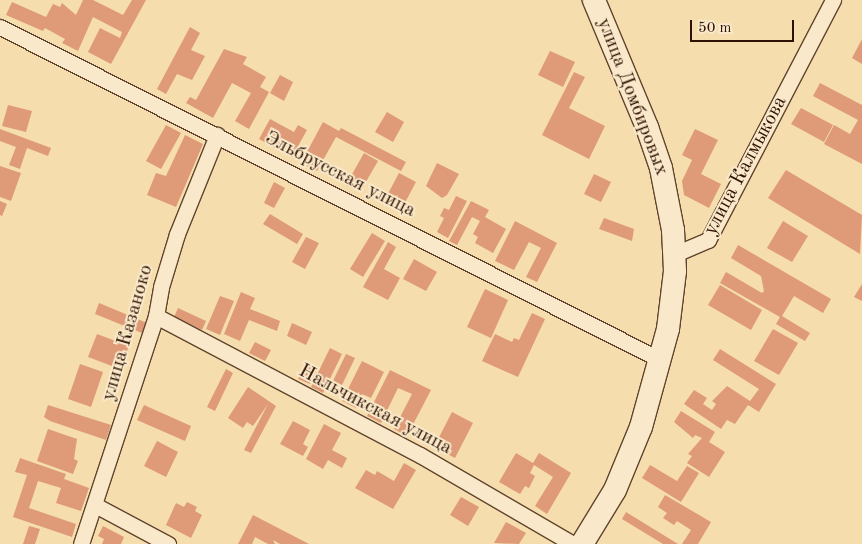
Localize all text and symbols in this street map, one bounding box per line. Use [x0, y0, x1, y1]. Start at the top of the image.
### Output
scale bar [692, 10, 796, 42]
street label: улица Домбировых [591, 15, 673, 179]
text: 50 m [698, 21, 732, 36]
street label: улица Калмыкова [699, 92, 793, 240]
street label: Эльбрусская улица [261, 127, 419, 223]
street label: улица Казаноко [97, 262, 159, 404]
street label: Нальчикская улица [294, 359, 456, 461]

